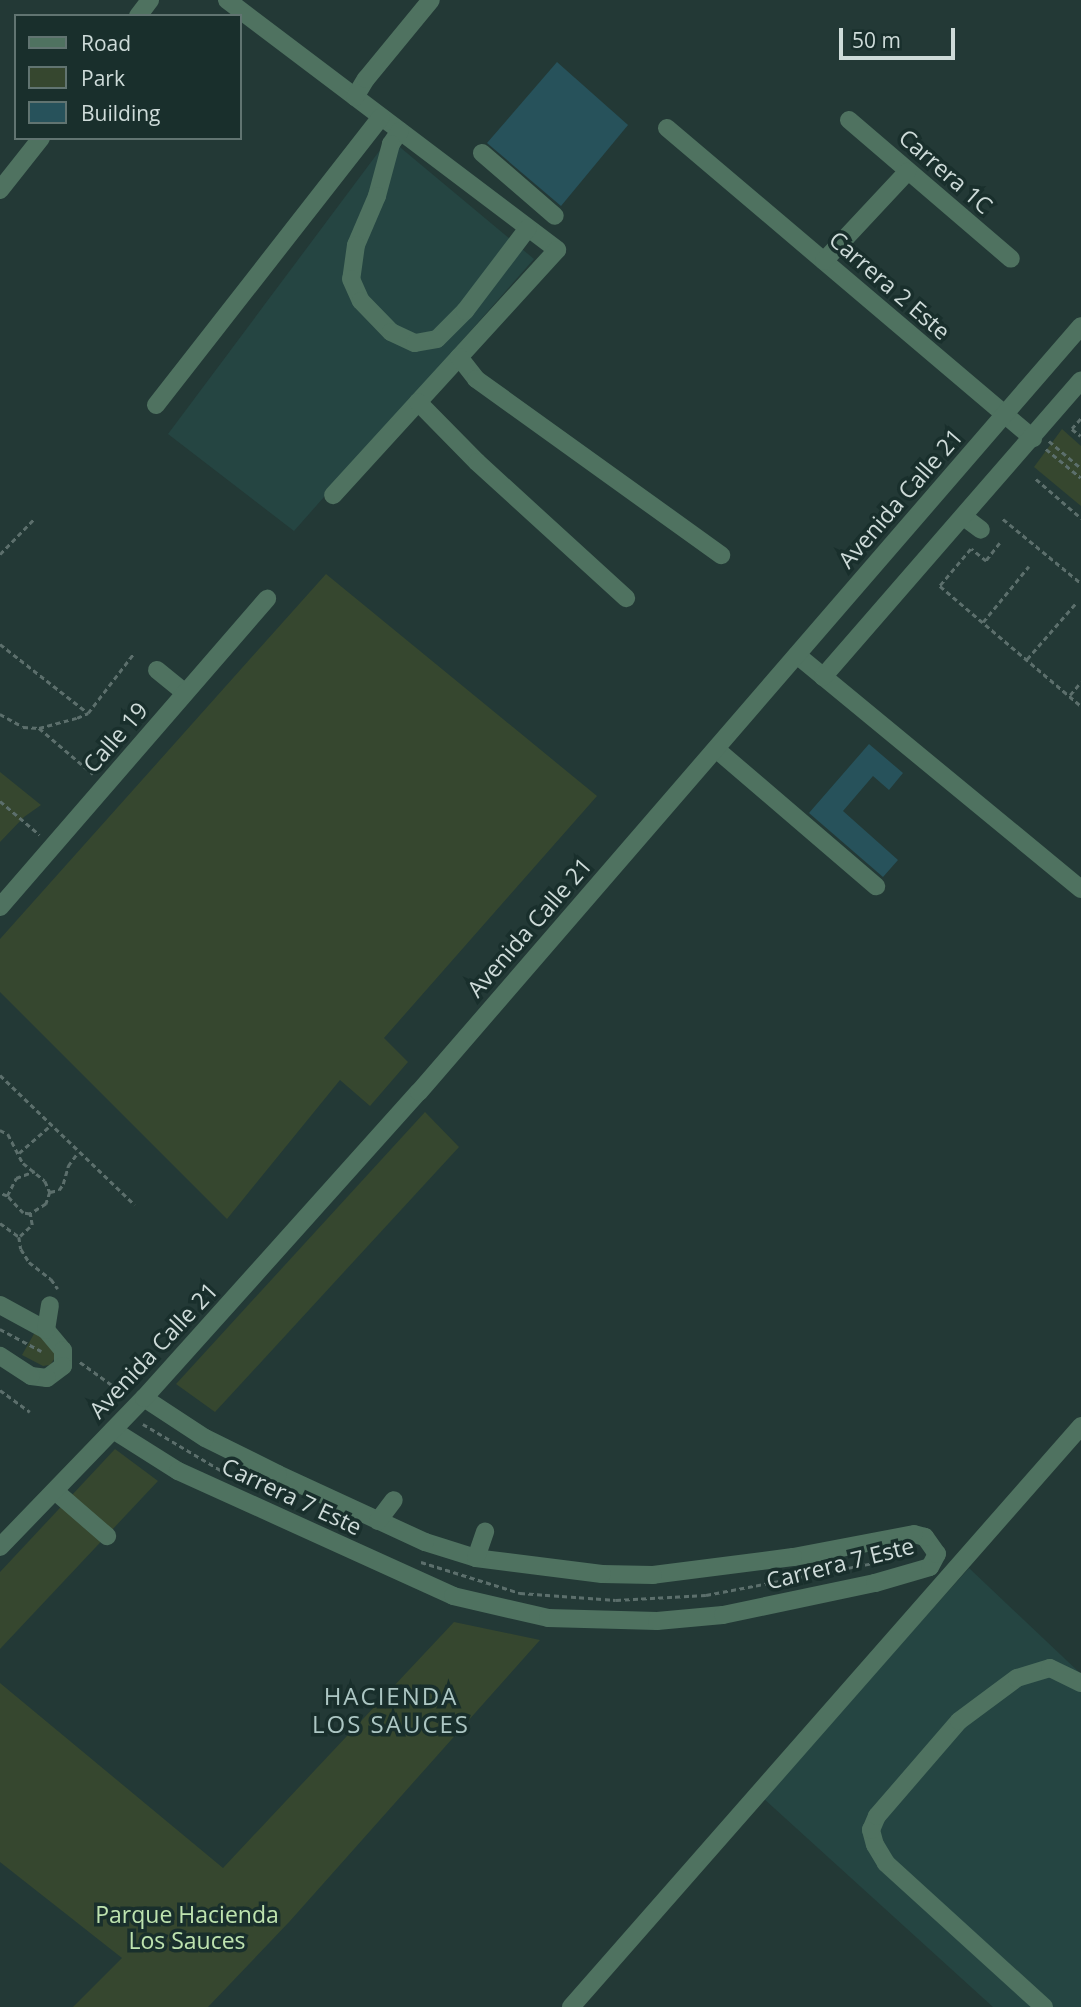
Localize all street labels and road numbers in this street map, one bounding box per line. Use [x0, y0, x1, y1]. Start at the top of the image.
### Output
street label: Carrera 1C [894, 123, 998, 219]
street label: Carrera 2 Este [824, 225, 956, 345]
street label: Avenida Calle 21 [832, 423, 968, 573]
street label: Calle 19 [77, 696, 153, 778]
street label: Avenida Calle 21 [461, 852, 597, 1002]
street label: Avenida Calle 21 [83, 1276, 223, 1424]
street label: Carrera 7 Este [218, 1452, 366, 1540]
street label: Carrera 7 Este [763, 1531, 917, 1595]

